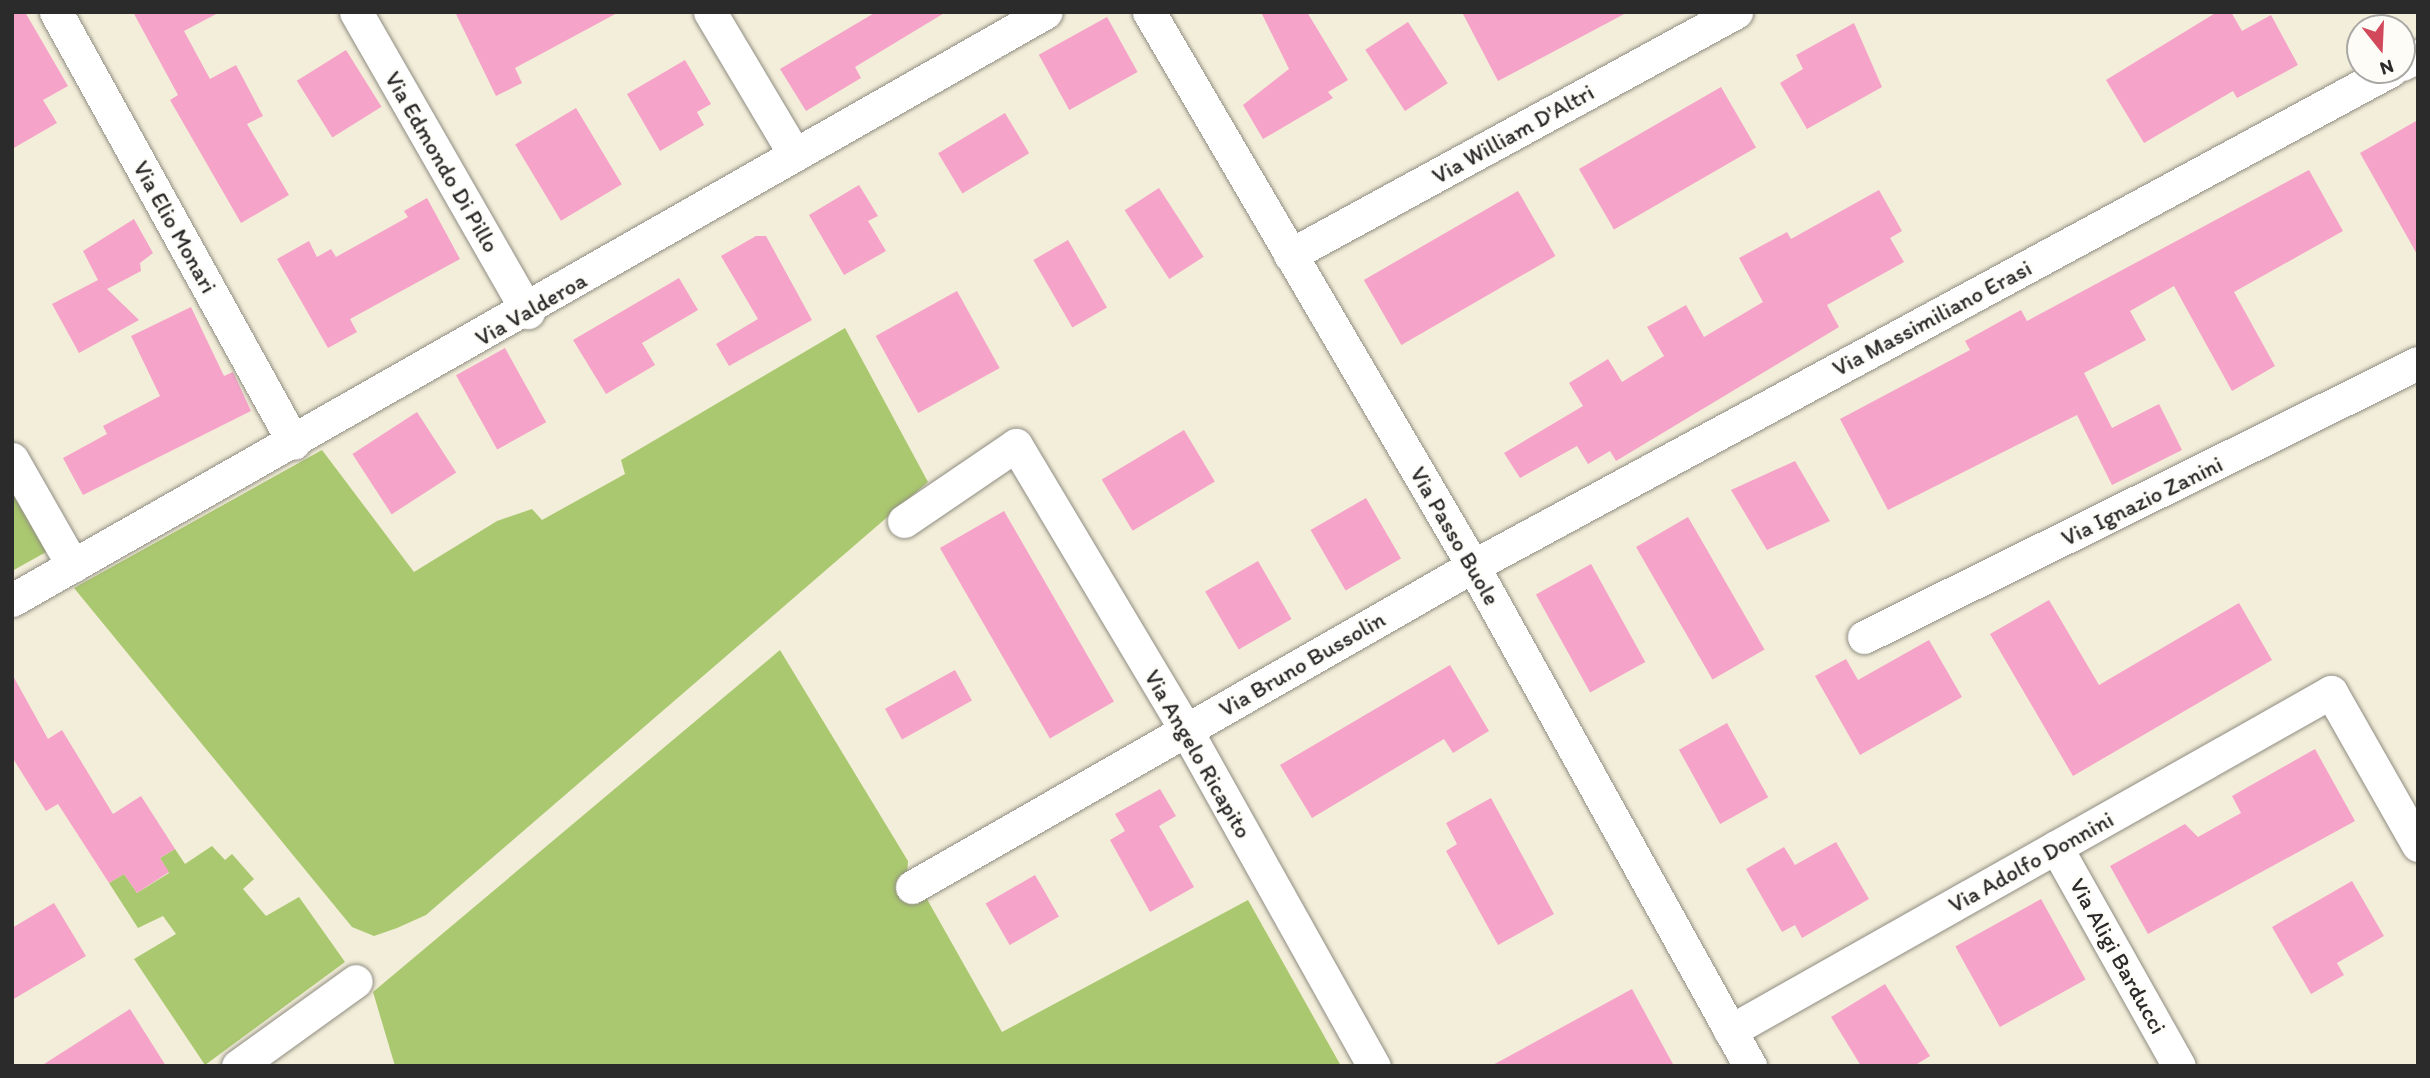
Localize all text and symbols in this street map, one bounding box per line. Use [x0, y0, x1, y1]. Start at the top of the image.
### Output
north arrow [2346, 14, 2416, 84]
text: N [2377, 55, 2397, 80]
street label: Via Edmondo Di Pillo [379, 67, 505, 257]
street label: Via William D'Altri [1427, 78, 1599, 190]
street label: Via Elio Monari [127, 156, 223, 298]
street label: Via Massimiliano Erasi [1828, 254, 2036, 382]
street label: Via Valderoa [471, 266, 591, 352]
street label: Via Ignazio Zanini [2057, 450, 2227, 552]
street label: Via Passo Buole [1404, 462, 1506, 610]
street label: Via Bruno Bussolin [1214, 605, 1390, 723]
street label: Via Angelo Ricapito [1139, 665, 1257, 843]
street label: Via Adolfo Donnini [1944, 805, 2118, 919]
street label: Via Aligi Barducci [2064, 873, 2172, 1039]

